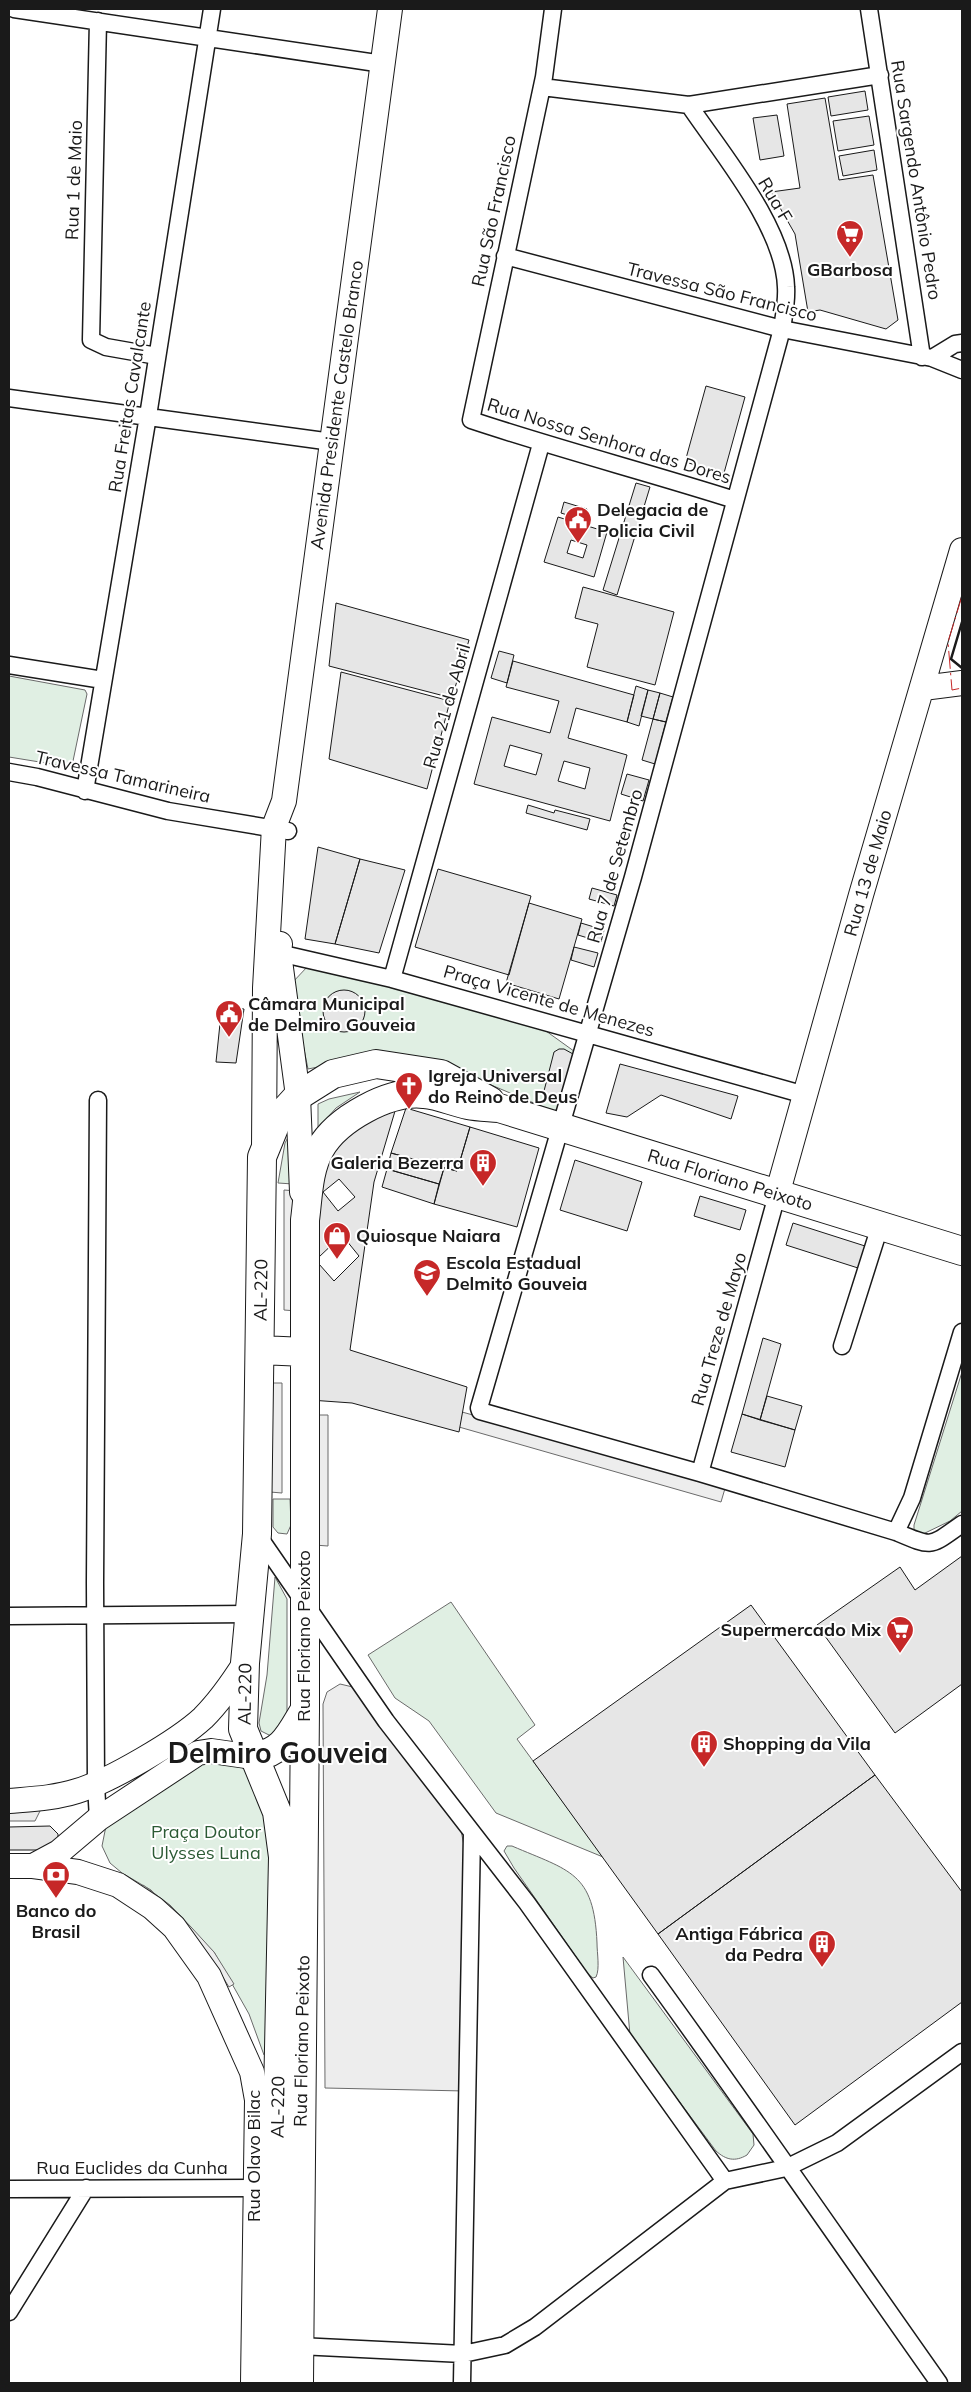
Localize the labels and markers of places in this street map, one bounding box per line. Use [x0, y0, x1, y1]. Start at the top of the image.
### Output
supermarket icon: GBarbosa [835, 219, 865, 258]
place label: GBarbosa [807, 258, 893, 281]
place label: Delegacia de Policia Civil [597, 498, 709, 542]
public building icon: Delegacia de Policia Civil [563, 505, 593, 544]
place label: Câmara Municipal de Delmiro Gouveia [248, 992, 416, 1036]
public building icon: Câmara Municipal de Delmiro Gouveia [214, 999, 244, 1038]
place label: Igreja Universal do Reino de Deus [428, 1064, 577, 1108]
church icon: Igreja Universal do Reino de Deus [394, 1071, 424, 1110]
building icon: Galeria Bezerra [468, 1148, 498, 1187]
place label: Galeria Bezerra [331, 1151, 464, 1174]
shop icon: Quiosque Naiara [322, 1221, 352, 1260]
place label: Quiosque Naiara [356, 1224, 501, 1247]
place label: Escola Estadual Delmito Gouveia [446, 1251, 588, 1295]
school or university icon: Escola Estadual Delmito Gouveia [412, 1258, 442, 1297]
supermarket icon: Supermercado Mix [885, 1615, 915, 1654]
place label: Supermercado Mix [720, 1618, 882, 1641]
building icon: Shopping da Vila [689, 1729, 719, 1768]
place label: Shopping da Vila [723, 1732, 871, 1755]
bank icon: Banco do Brasil [41, 1860, 71, 1899]
place label: Banco do Brasil [16, 1899, 96, 1943]
place label: Antiga Fábrica da Pedra [675, 1922, 803, 1966]
building icon: Antiga Fábrica da Pedra [807, 1929, 837, 1968]

